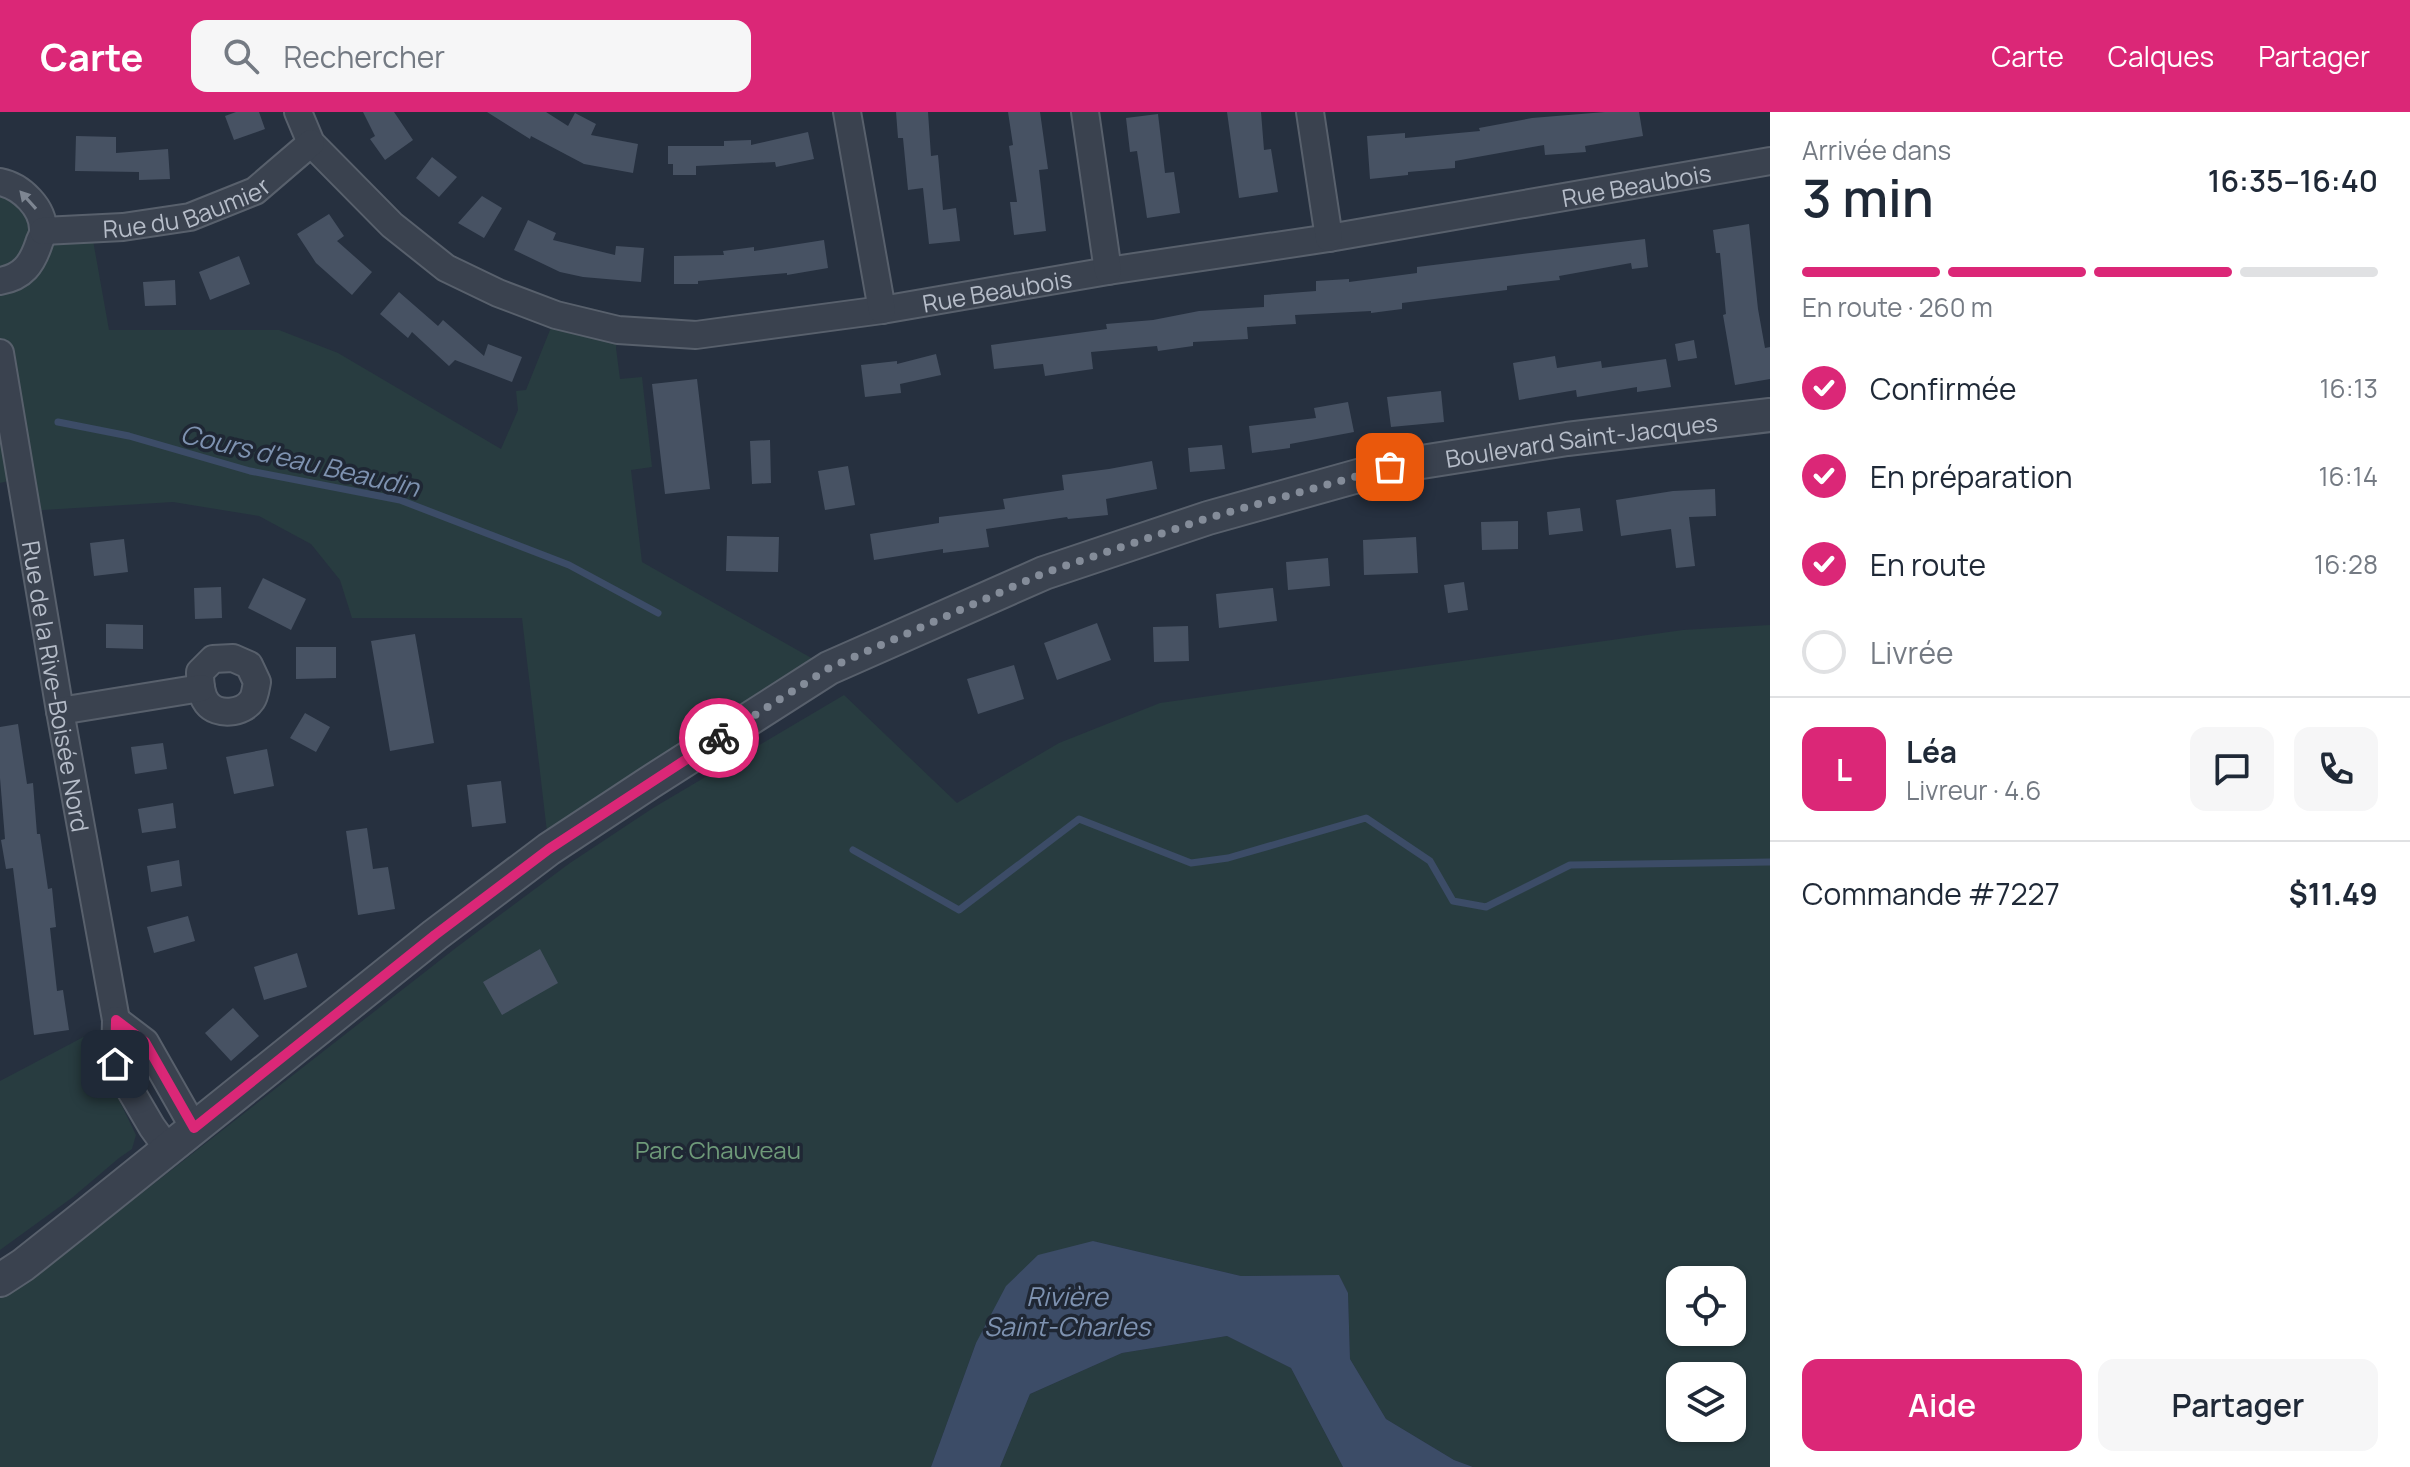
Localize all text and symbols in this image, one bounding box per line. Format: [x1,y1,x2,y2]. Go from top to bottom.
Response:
search box [191,20,751,92]
text: Carte [40,30,143,82]
icon: search [219,34,263,78]
text: Rechercher [283,36,445,77]
text: Carte [1991,37,2064,75]
text: Calques [2108,37,2214,75]
text: Partager [2258,37,2370,75]
text: Arrivée dans [1802,132,1951,168]
street label: Rue Beaubois [1559,155,1714,214]
text: 16:35–16:40 [2208,160,2378,201]
text: 3 min [1802,162,1934,233]
street label: Rue du Baumier [102,169,277,244]
one-way arrow [19,190,37,210]
street label: Rue Beaubois [920,261,1074,319]
text: En route · 260 m [1802,289,1993,325]
icon: check [1802,366,1846,410]
text: Confirmée [1870,368,2016,409]
text: 16:13 [2319,370,2378,406]
street label: Boulevard Saint-Jacques [1443,405,1719,475]
water label: Cours d'eau Beaudin [177,415,424,505]
pin [1356,433,1424,501]
icon: bag [1368,445,1412,489]
icon: check [1802,454,1846,498]
text: En préparation [1870,456,2072,497]
text: 16:14 [2318,458,2378,494]
street label: Rue de la Rive-Boisée Nord [15,538,98,834]
icon: check [1802,542,1846,586]
text: En route [1870,544,1986,585]
text: 16:28 [2314,546,2378,582]
text: Livrée [1870,632,1953,673]
courier [679,698,759,778]
icon: bike [697,716,741,760]
button: chat [2190,727,2274,811]
button: phone [2294,727,2378,811]
text: Léa [1906,731,1957,772]
text: L [1836,749,1852,790]
text: Livreur · 4.6 [1906,772,2042,808]
text: Commande #7227 [1802,873,2060,914]
text: $11.49 [2289,873,2378,914]
pin [81,1030,149,1098]
icon: home [93,1042,137,1086]
park label: Parc Chauveau [635,1133,801,1166]
map controls [1666,1266,1746,1442]
button: locate [1666,1266,1746,1346]
water label: Rivière Saint-Charles [984,1278,1152,1344]
button: Aide [1802,1359,2082,1451]
button: Partager [2098,1359,2378,1451]
button: layers [1666,1362,1746,1442]

